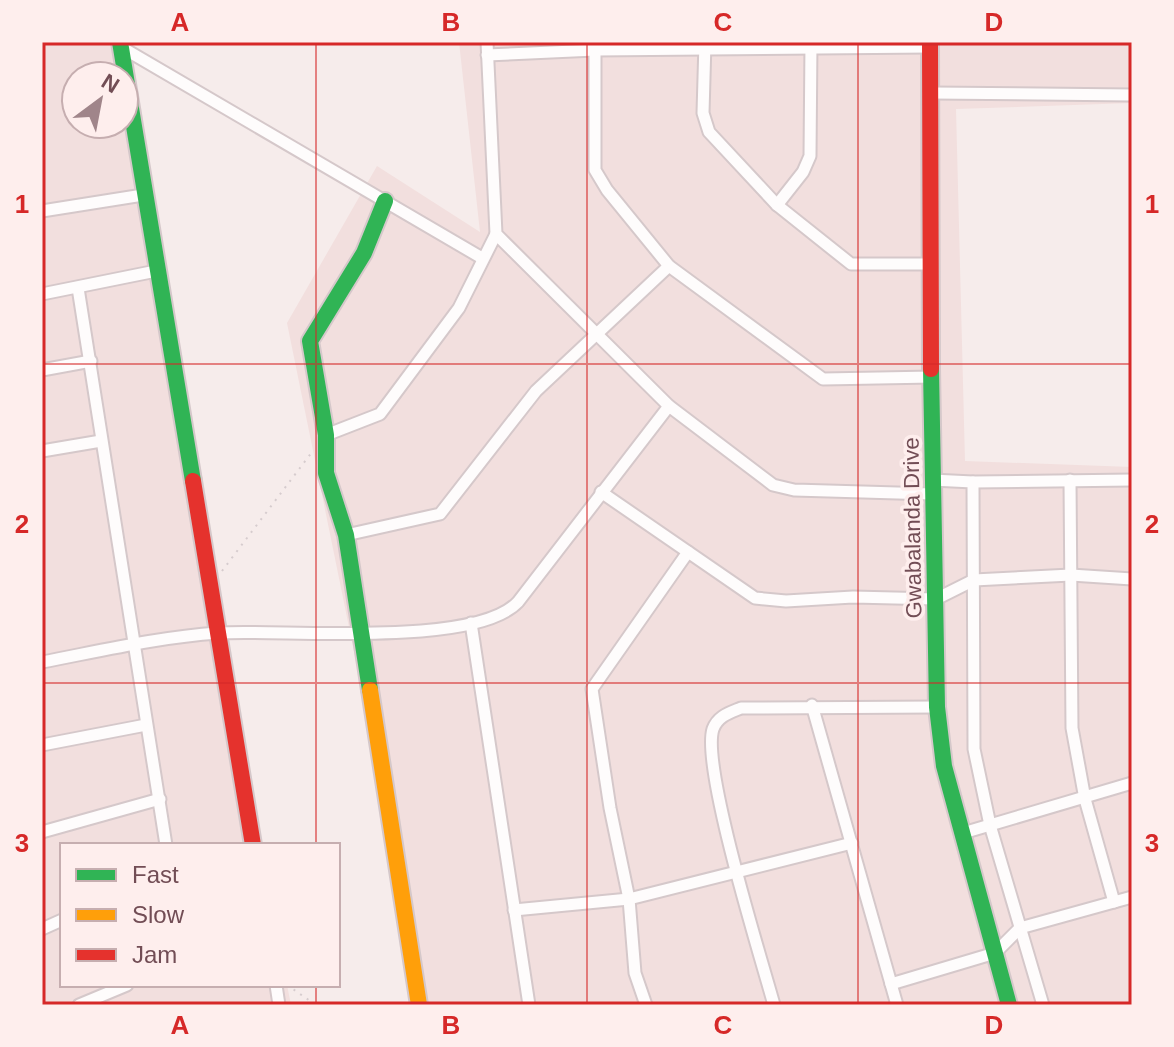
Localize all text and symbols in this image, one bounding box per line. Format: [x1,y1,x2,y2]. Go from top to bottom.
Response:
text: A [171,7,190,37]
text: B [442,7,460,37]
text: C [714,7,733,37]
text: D [985,7,1003,37]
north arrow [60,60,140,140]
text: N [97,69,124,98]
text: 1 [15,189,29,219]
text: 1 [1145,189,1159,219]
street label: Gwabalanda Drive [898,437,927,619]
text: 2 [15,509,29,539]
text: 2 [1145,509,1159,539]
text: 3 [15,828,29,858]
text: 3 [1145,828,1159,858]
legend [60,843,340,987]
text: Fast [132,861,179,888]
text: Slow [132,901,185,928]
text: Jam [132,941,177,968]
text: A [171,1010,190,1040]
text: B [442,1010,460,1040]
text: C [714,1010,733,1040]
text: D [985,1010,1003,1040]

